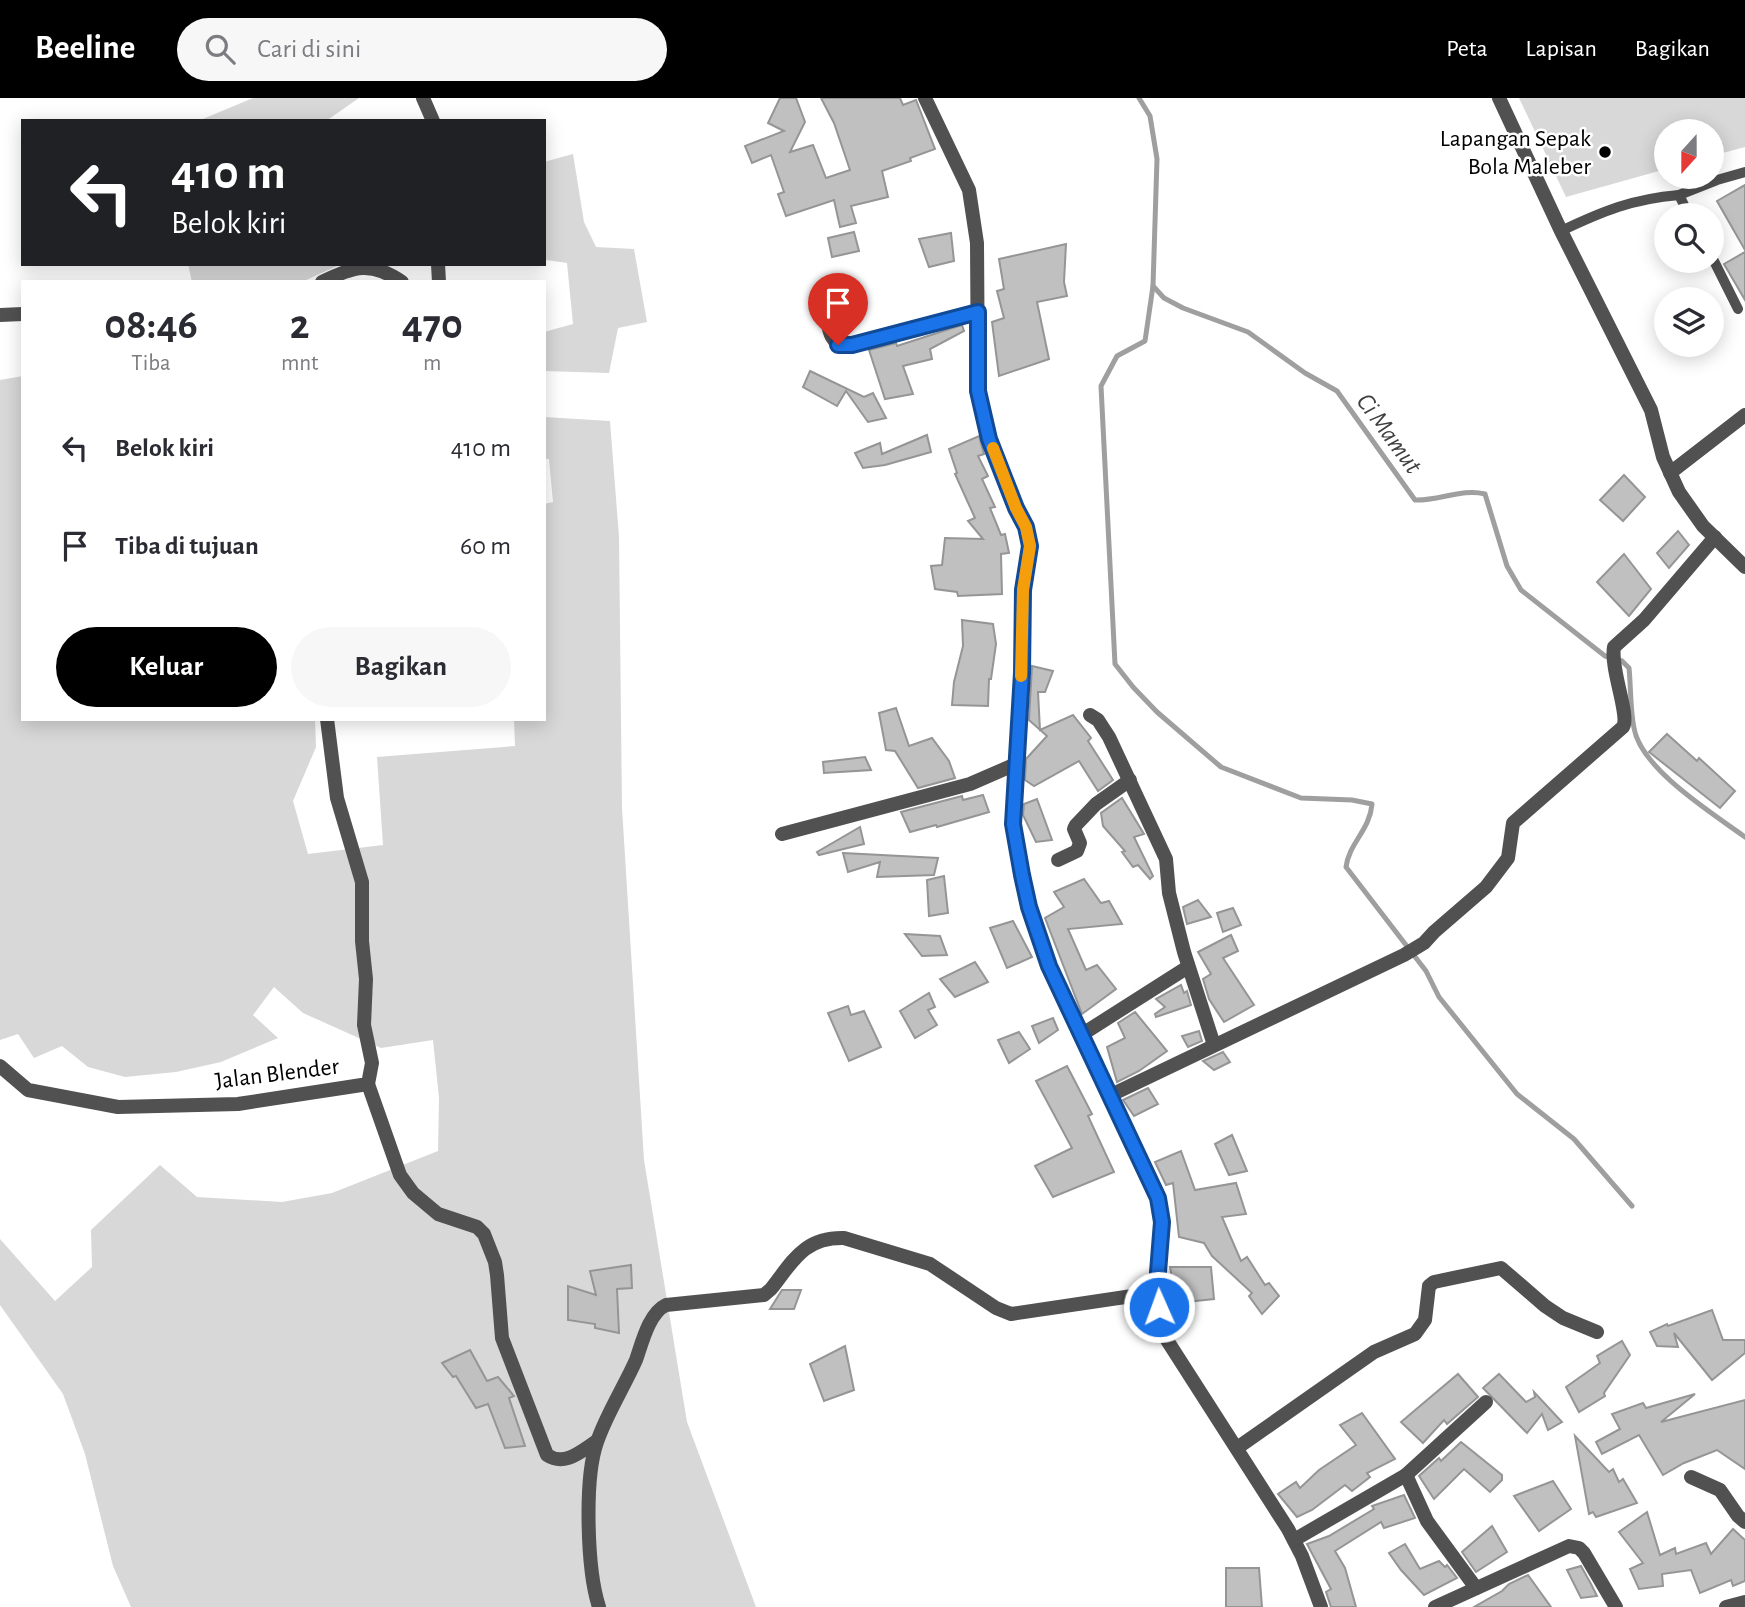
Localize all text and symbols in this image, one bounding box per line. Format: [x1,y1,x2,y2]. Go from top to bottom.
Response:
search box [177,18,667,81]
icon: search [201,30,239,68]
text: Beeline [35,32,135,65]
text: Cari di sini [257,36,361,62]
text: Peta [1446,37,1488,61]
text: Lapisan [1526,37,1597,61]
text: Bagikan [1635,37,1710,61]
north arrow [1654,119,1724,189]
map controls [1654,119,1724,357]
place label: Lapangan Sepak Bola Maleber [1440,127,1591,179]
marker: Lapangan Sepak Bola Maleber [1597,144,1613,160]
icon: left [56,147,147,238]
text: 410 m [171,149,286,198]
button: search [1654,203,1724,273]
text: Belok kiri [171,207,287,239]
pin [808,273,868,345]
icon: arrive [819,284,857,322]
button: layers [1654,287,1724,357]
text: 08:46 [104,304,198,346]
text: 2 [290,304,310,346]
text: 470 [402,304,463,346]
text: Tiba [131,352,171,375]
text: mnt [281,352,318,375]
text: m [423,352,441,375]
water label: Ci Mamut [1351,389,1427,479]
icon: left [56,429,94,467]
text: Belok kiri [115,435,214,461]
text: 410 m [451,435,511,461]
icon: arrive [56,527,94,565]
text: Tiba di tujuan [115,533,259,559]
text: 60 m [460,533,511,559]
button: Keluar [56,627,277,707]
button: Bagikan [291,627,511,707]
street label: Jalan Blender [214,1054,341,1094]
position arrow [1122,1270,1196,1344]

